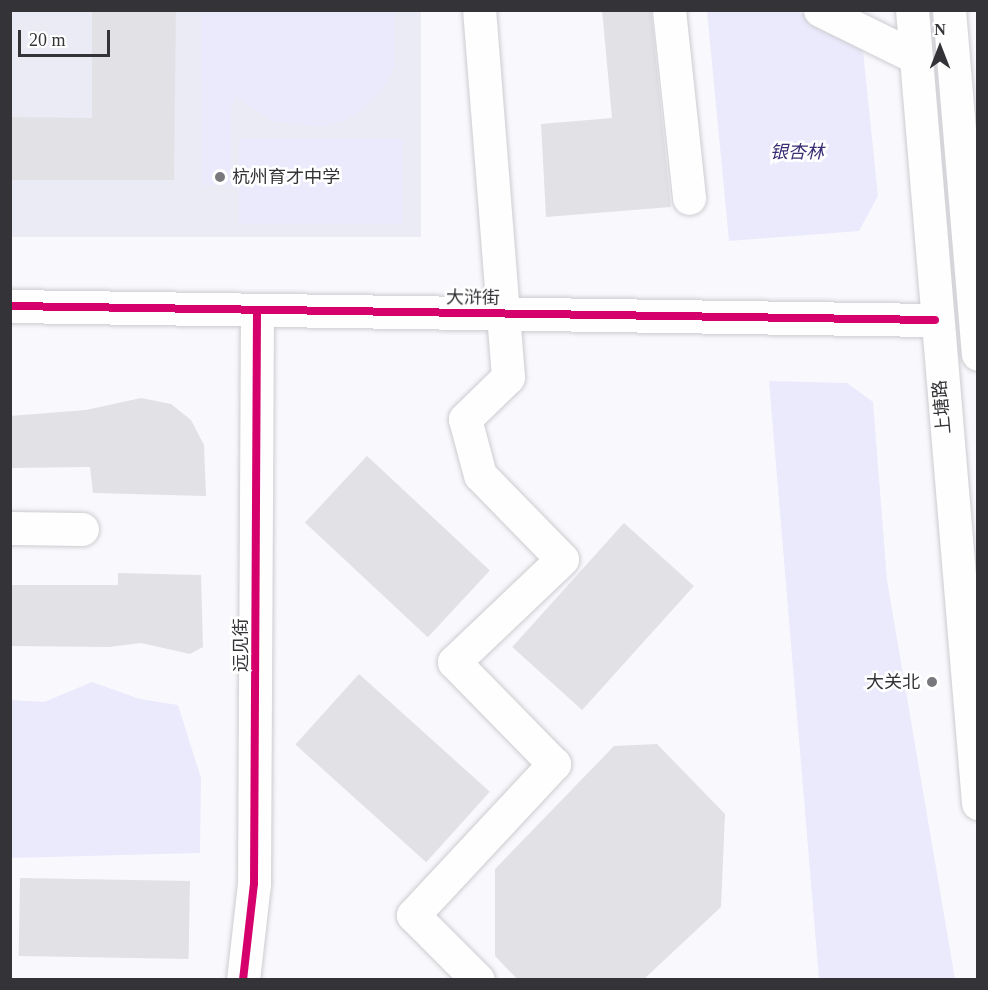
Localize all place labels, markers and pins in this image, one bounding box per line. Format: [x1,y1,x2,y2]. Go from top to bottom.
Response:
place label: 杭州育才中学 [232,166,340,188]
marker: 杭州育才中学 [213,170,227,184]
place label: 大关北 [866,671,920,693]
marker: 大关北 [925,675,939,689]

